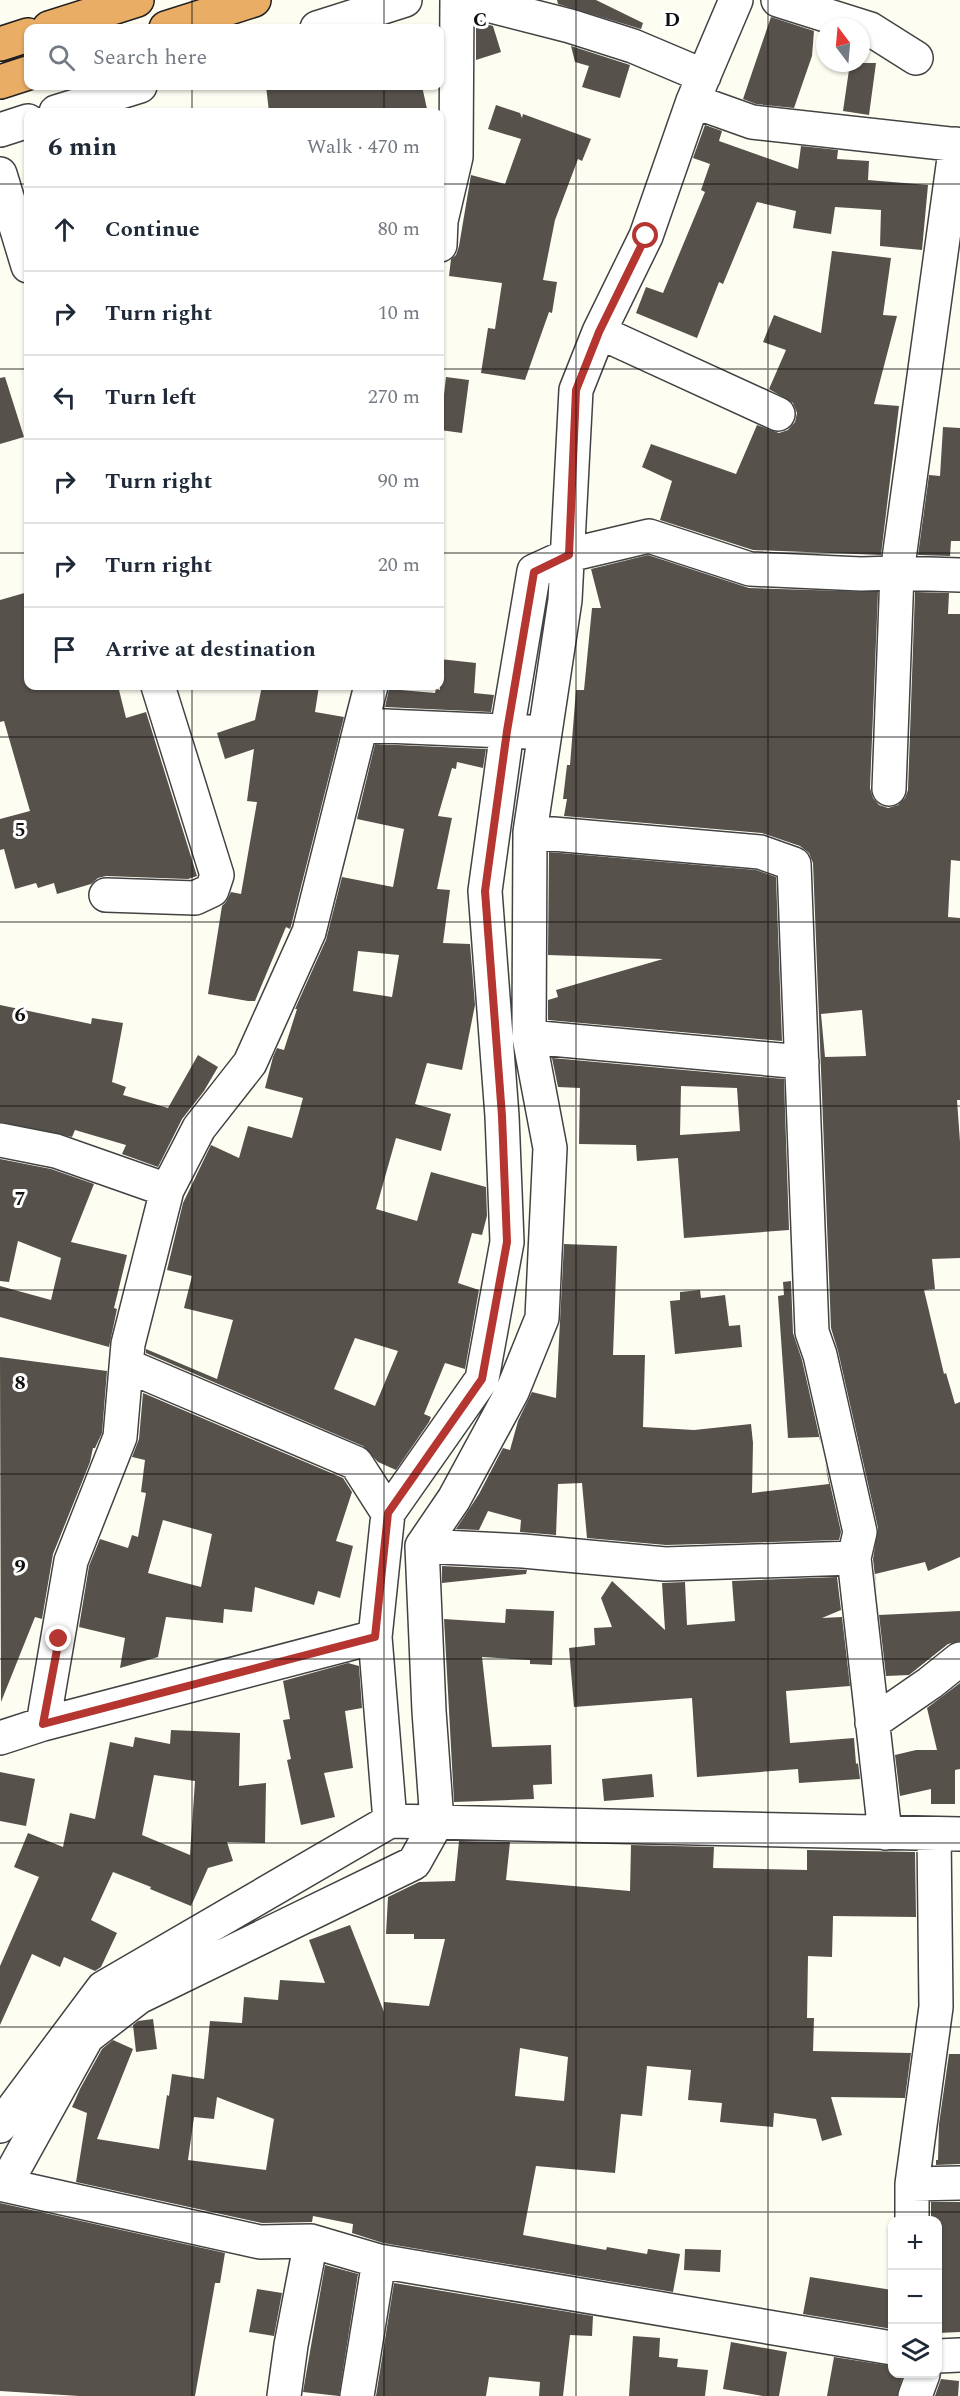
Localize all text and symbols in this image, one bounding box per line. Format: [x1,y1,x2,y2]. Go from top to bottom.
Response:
text: C [473,5,487,35]
text: D [664,5,680,35]
north arrow [816,18,870,72]
search box [24,24,444,90]
icon: search [45,41,78,74]
text: Search here [93,41,207,74]
text: 6 min [48,127,117,167]
text: Walk · 470 m [307,132,420,162]
icon: ahead [48,213,81,246]
text: Continue [105,213,200,246]
text: 80 m [378,214,420,244]
route start [632,222,658,248]
icon: right [48,297,81,330]
text: Turn right [105,297,212,330]
text: 10 m [378,298,420,328]
icon: left [48,381,81,414]
text: Turn left [105,381,197,414]
text: 270 m [368,382,420,412]
icon: right [48,465,81,498]
text: Turn right [105,465,212,498]
text: 90 m [378,466,420,496]
icon: right [48,549,81,582]
text: Turn right [105,549,212,582]
text: 20 m [378,550,420,580]
icon: arrive [48,633,81,666]
text: Arrive at destination [105,633,316,666]
text: 5 [14,815,26,845]
text: 6 [14,1000,26,1030]
text: 7 [14,1184,26,1214]
text: 8 [14,1368,26,1398]
text: 9 [14,1552,26,1582]
route end [45,1625,71,1651]
map controls [888,2216,942,2378]
button: + [888,2216,942,2270]
button: − [888,2270,942,2324]
button: layers [888,2324,942,2378]

